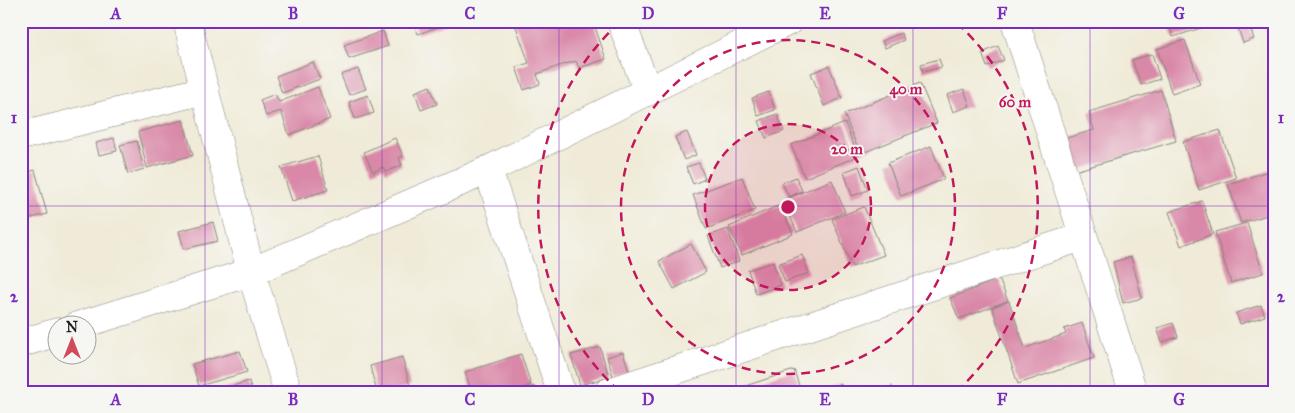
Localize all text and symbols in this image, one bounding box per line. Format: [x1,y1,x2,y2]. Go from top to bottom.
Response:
text: A [110,4,122,23]
text: B [288,4,298,23]
text: C [465,4,476,23]
text: D [642,4,655,23]
text: E [819,4,831,23]
text: F [997,4,1008,23]
text: G [1173,4,1185,23]
text: 40 m [890,80,923,99]
text: 60 m [999,93,1032,111]
text: 1 [11,108,18,127]
text: 1 [1278,108,1285,127]
text: 20 m [831,140,863,158]
centre of rings [779,198,797,216]
text: 2 [10,287,19,306]
text: 2 [1277,287,1286,306]
north arrow [48,316,98,366]
text: N [66,319,78,336]
text: A [110,390,122,409]
text: B [288,390,298,409]
text: C [465,390,476,409]
text: D [642,390,655,409]
text: E [819,390,831,409]
text: F [997,390,1008,409]
text: G [1173,390,1185,409]

